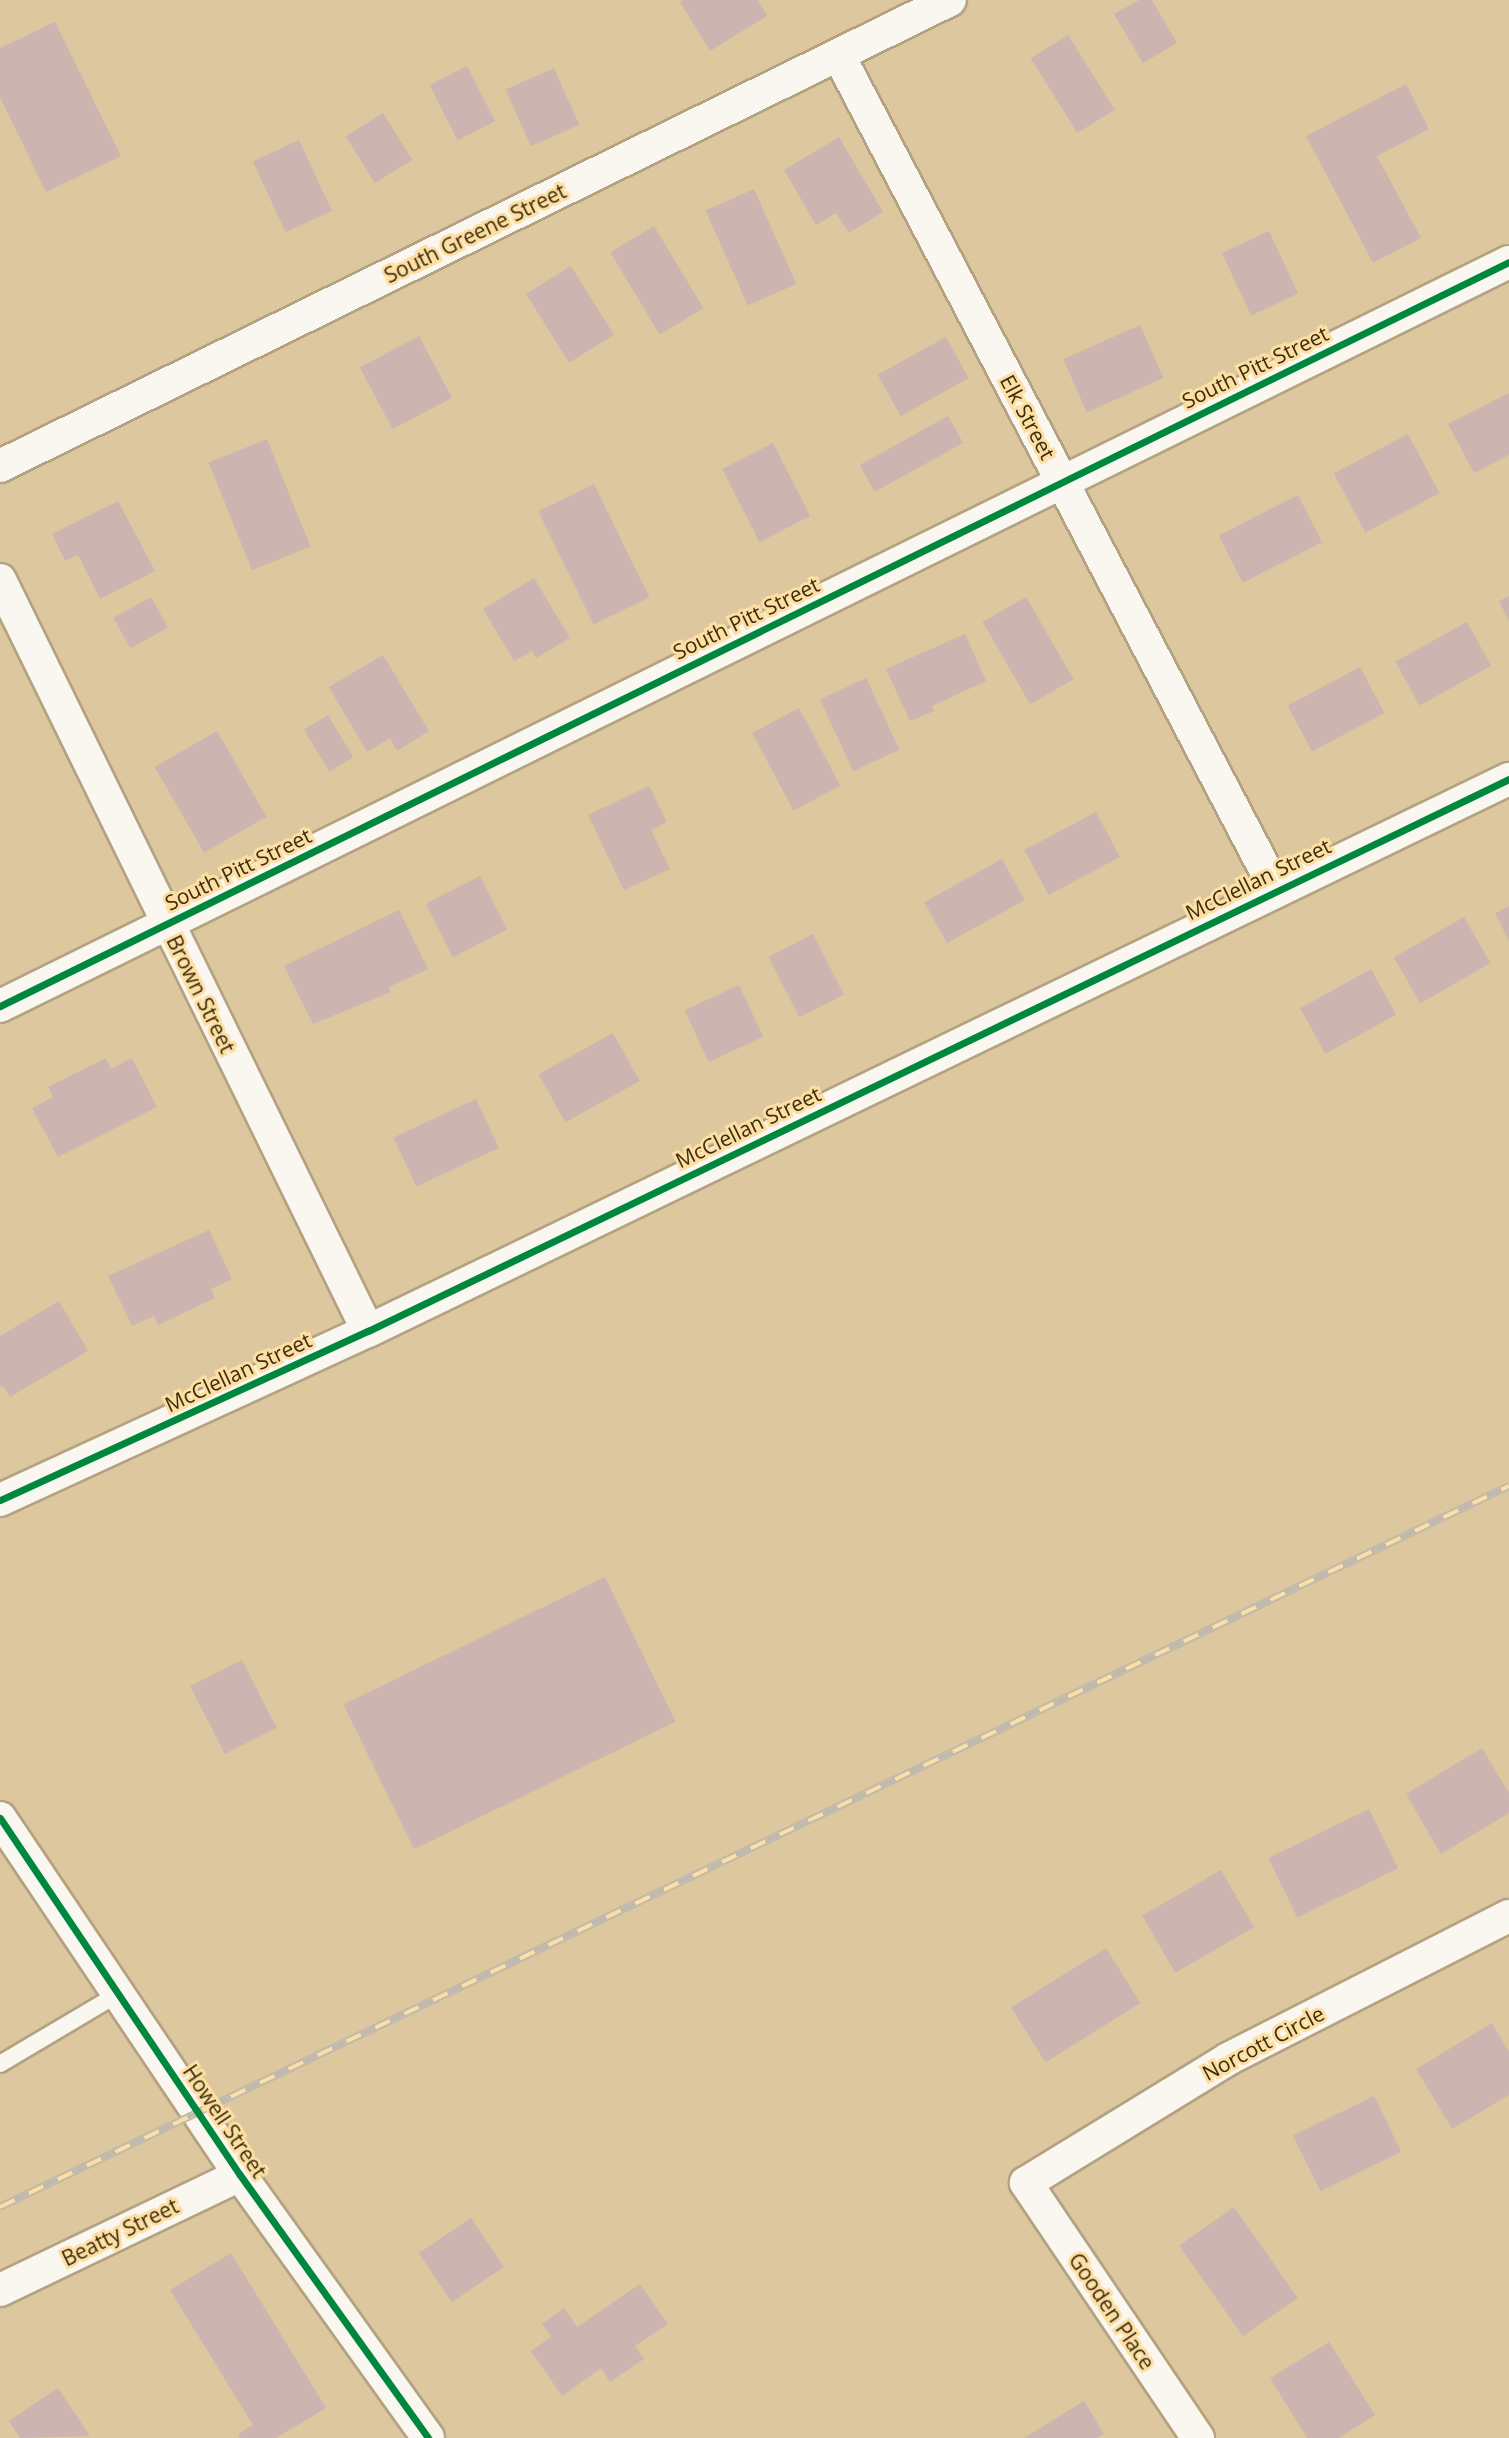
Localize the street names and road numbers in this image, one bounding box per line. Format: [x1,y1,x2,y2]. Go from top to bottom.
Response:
street label: South Greene Street [380,178,570,288]
street label: South Pitt Street [1178,321,1332,413]
street label: Elk Street [995,370,1061,464]
street label: South Pitt Street [669,572,823,664]
street label: South Pitt Street [161,823,315,915]
street label: McClellan Street [1181,833,1335,925]
street label: Brown Street [162,931,240,1057]
street label: McClellan Street [671,1081,825,1173]
street label: McClellan Street [161,1327,315,1417]
street label: Norcott Circle [1198,2000,1328,2086]
street label: Howell Street [178,2060,272,2182]
street label: Beatty Street [58,2193,182,2271]
street label: Gooden Place [1064,2248,1160,2374]

